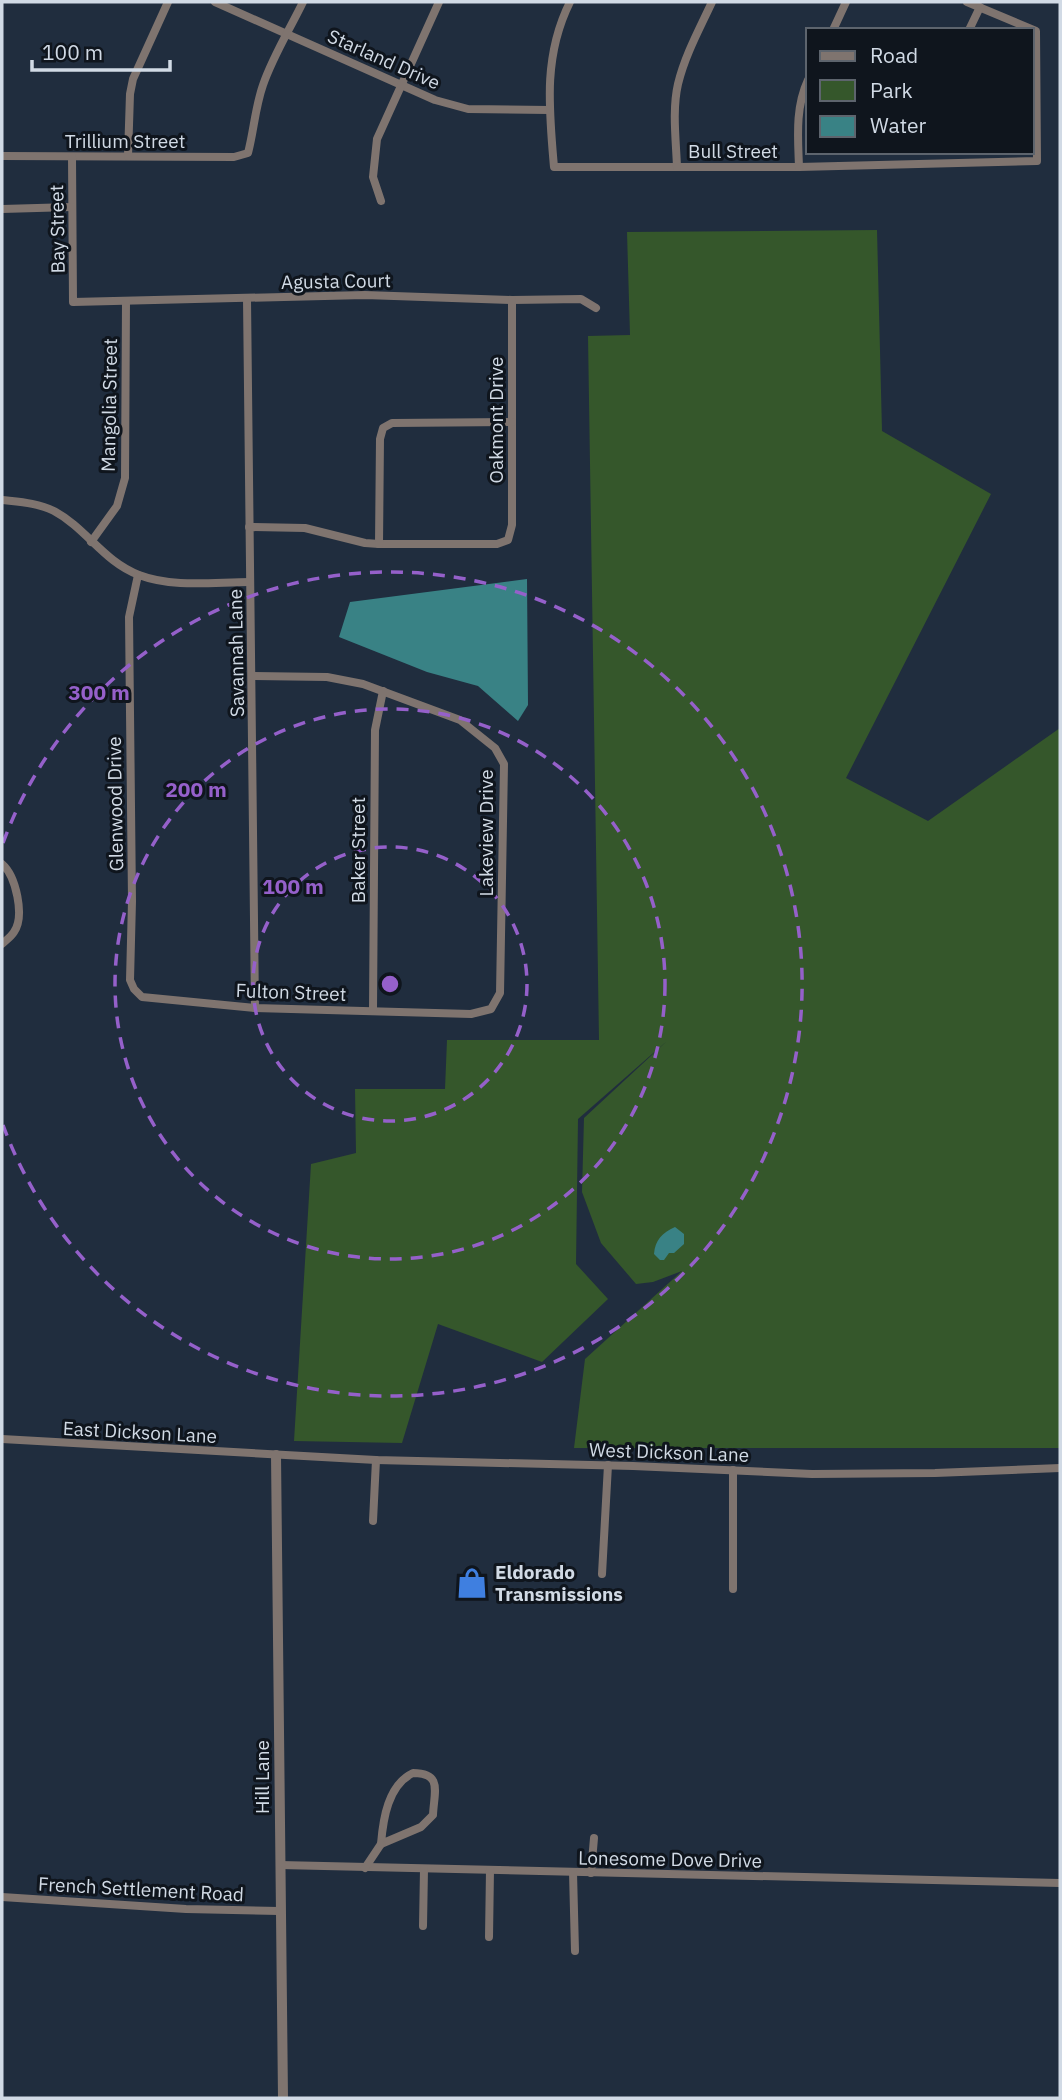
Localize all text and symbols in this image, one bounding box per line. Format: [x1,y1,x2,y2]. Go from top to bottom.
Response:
street label: Starland Drive [324,24,444,94]
scale bar [32,28,170,72]
legend [806,28,1034,154]
text: 100 m [42,38,103,66]
text: Road [870,41,918,69]
text: Park [870,76,913,104]
text: Water [870,111,927,139]
street label: Trillium Street [65,129,185,153]
street label: Bull Street [688,139,778,163]
street label: Bay Street [44,185,70,273]
street label: Agusta Court [281,268,391,294]
street label: Mangolia Street [96,338,122,472]
street label: Oakmont Drive [484,357,508,483]
street label: Savannah Lane [223,589,249,717]
text: 300 m [68,678,130,706]
street label: Glenwood Drive [102,736,128,872]
street label: Lakeview Drive [474,769,498,897]
text: 200 m [165,775,227,803]
street label: Baker Street [346,797,370,903]
text: 100 m [262,872,324,900]
centre of rings [378,972,402,996]
street label: Fulton Street [235,978,347,1006]
street label: East Dickson Lane [62,1416,218,1448]
street label: West Dickson Lane [588,1437,750,1467]
place label: Eldorado Transmissions [495,1560,623,1606]
shop icon: Eldorado Transmissions [455,1566,489,1600]
street label: Hill Lane [250,1740,274,1814]
street label: Lonesome Dove Drive [578,1845,762,1873]
street label: French Settlement Road [37,1872,245,1906]

